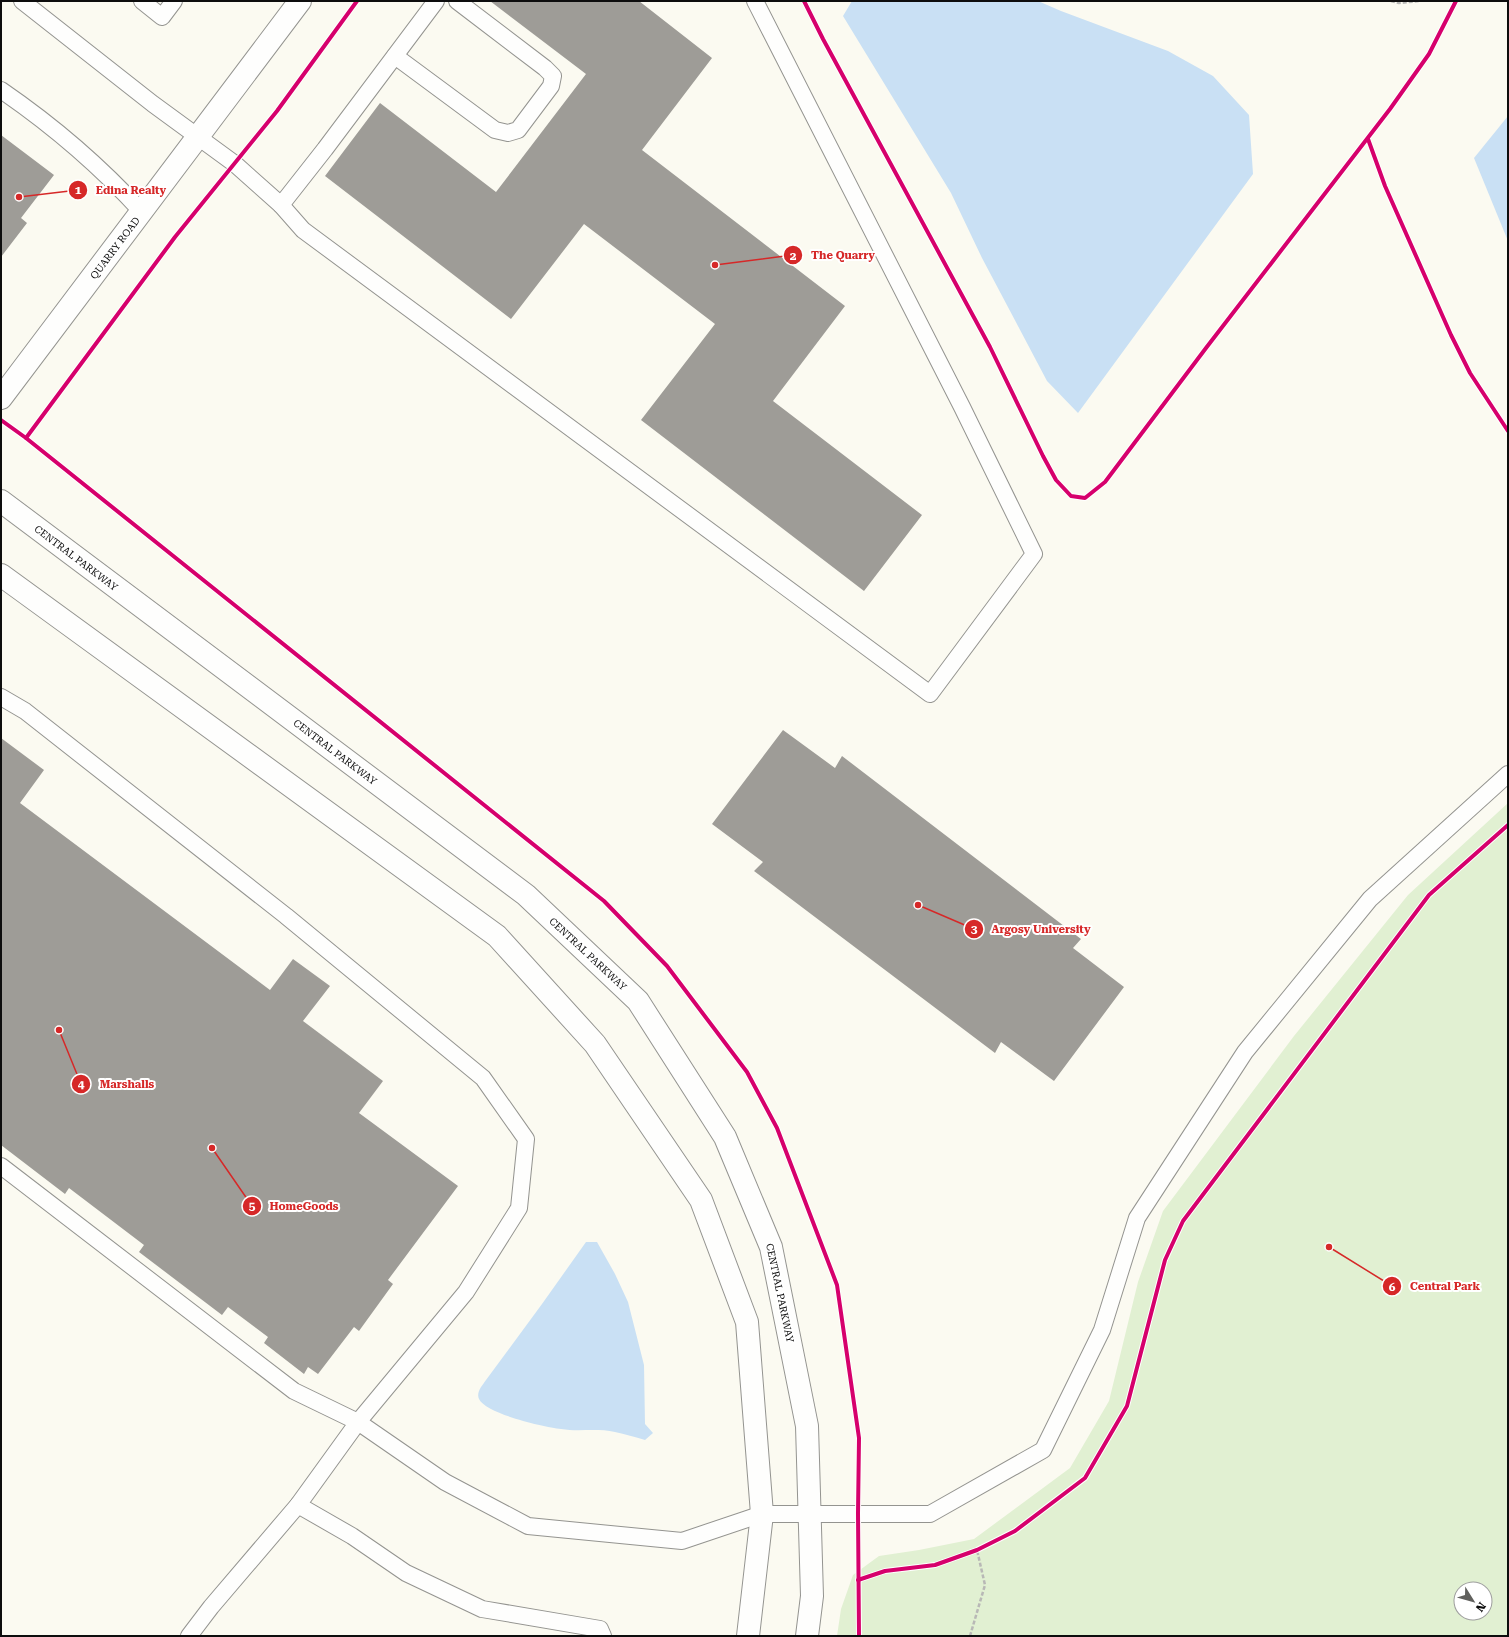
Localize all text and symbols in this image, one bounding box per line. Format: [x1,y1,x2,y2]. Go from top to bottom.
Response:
callout: Edina Realty [68,179,174,202]
text: 1 [75,183,82,197]
text: Edina Realty [96,184,167,197]
street label: QUARRY ROAD [88,215,142,281]
callout: The Quarry [783,244,883,267]
text: 2 [790,249,797,263]
text: The Quarry [811,249,875,262]
street label: CENTRAL PARKWAY [32,523,120,593]
street label: CENTRAL PARKWAY [291,717,379,787]
street label: CENTRAL PARKWAY [547,915,629,993]
callout: Argosy University [964,918,1099,941]
text: 3 [971,922,978,936]
text: Argosy University [991,923,1091,936]
callout: Marshalls [71,1073,162,1096]
text: 4 [78,1077,85,1091]
text: Marshalls [100,1078,155,1091]
callout: HomeGoods [242,1194,347,1217]
text: 5 [249,1199,256,1213]
text: HomeGoods [269,1200,339,1213]
street label: CENTRAL PARKWAY [764,1242,796,1344]
callout: Central Park [1382,1275,1488,1298]
text: 6 [1389,1280,1396,1294]
text: Central Park [1410,1280,1481,1293]
north arrow [1453,1581,1493,1621]
text: N [1473,1599,1488,1614]

